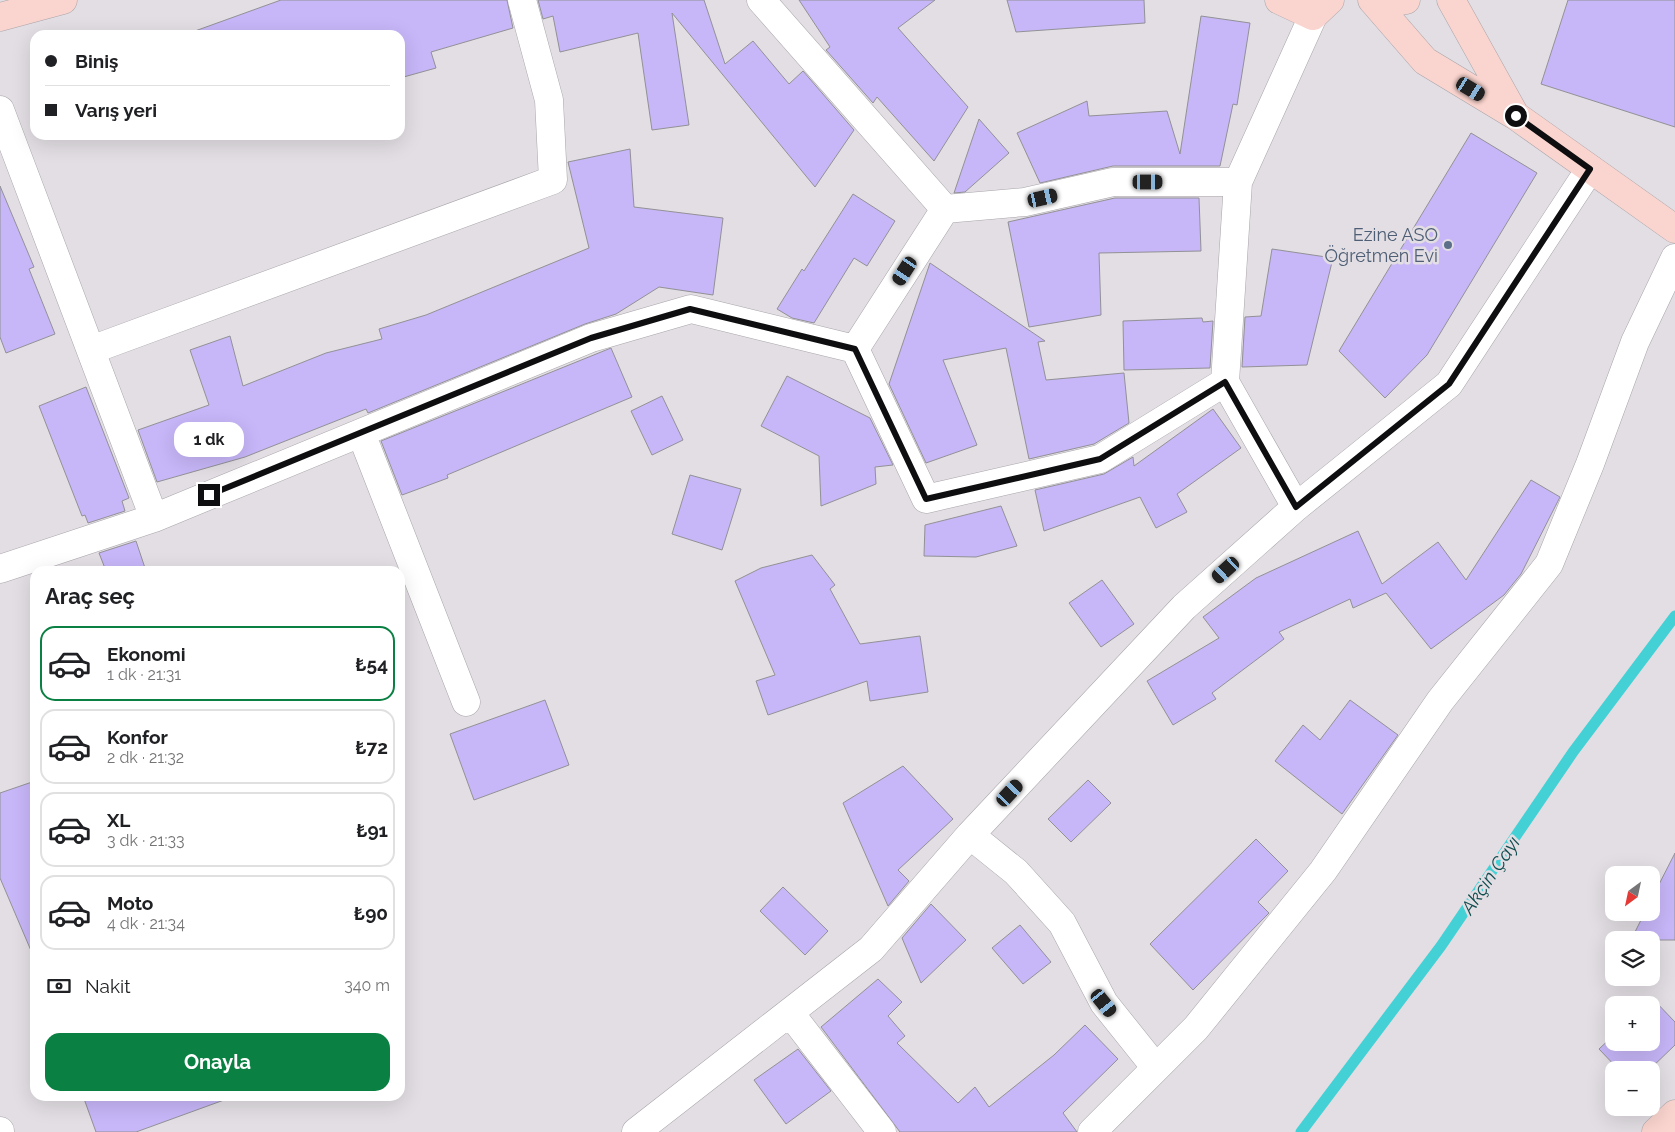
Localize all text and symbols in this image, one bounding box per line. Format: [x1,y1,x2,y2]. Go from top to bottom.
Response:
text: Biniş [75,50,118,72]
car [1454,75,1487,103]
text: Varış yeri [75,99,157,121]
route start [1505,105,1527,127]
car [1133,175,1163,190]
car [1026,187,1059,209]
place label: Ezine ASO Öğretmen Evi [1325,224,1438,266]
marker: Ezine ASO Öğretmen Evi [1442,239,1454,251]
car [890,254,919,288]
callout: 1 dk [174,422,244,458]
text: 1 dk [194,430,225,449]
route end [198,484,220,506]
car [1209,554,1242,586]
text: Araç seç [45,583,135,609]
icon: car [47,641,92,686]
text: Ekonomi [107,643,186,665]
text: ₺54 [355,653,388,675]
text: 1 dk · 21:31 [107,665,181,684]
icon: car [47,724,92,769]
text: Konfor [107,726,168,748]
text: ₺72 [355,736,388,758]
text: 2 dk · 21:32 [107,748,184,767]
car [994,777,1025,809]
icon: car [47,807,92,852]
text: XL [107,809,130,831]
text: ₺91 [356,819,388,841]
text: 3 dk · 21:33 [107,831,185,850]
water label: Akçin Çayı [1455,832,1524,919]
north arrow [1605,866,1660,921]
map controls [1605,866,1660,1116]
icon: car [47,890,92,935]
text: Moto [107,892,153,914]
text: ₺90 [354,902,388,924]
text: 4 dk · 21:34 [107,914,185,933]
button: layers [1605,931,1660,986]
icon: cash [45,972,73,1000]
text: Nakit [85,975,131,997]
text: 340 m [344,976,390,995]
car [1088,987,1119,1019]
button: + [1605,996,1660,1051]
button: Onayla [45,1033,390,1091]
button: − [1605,1061,1660,1116]

